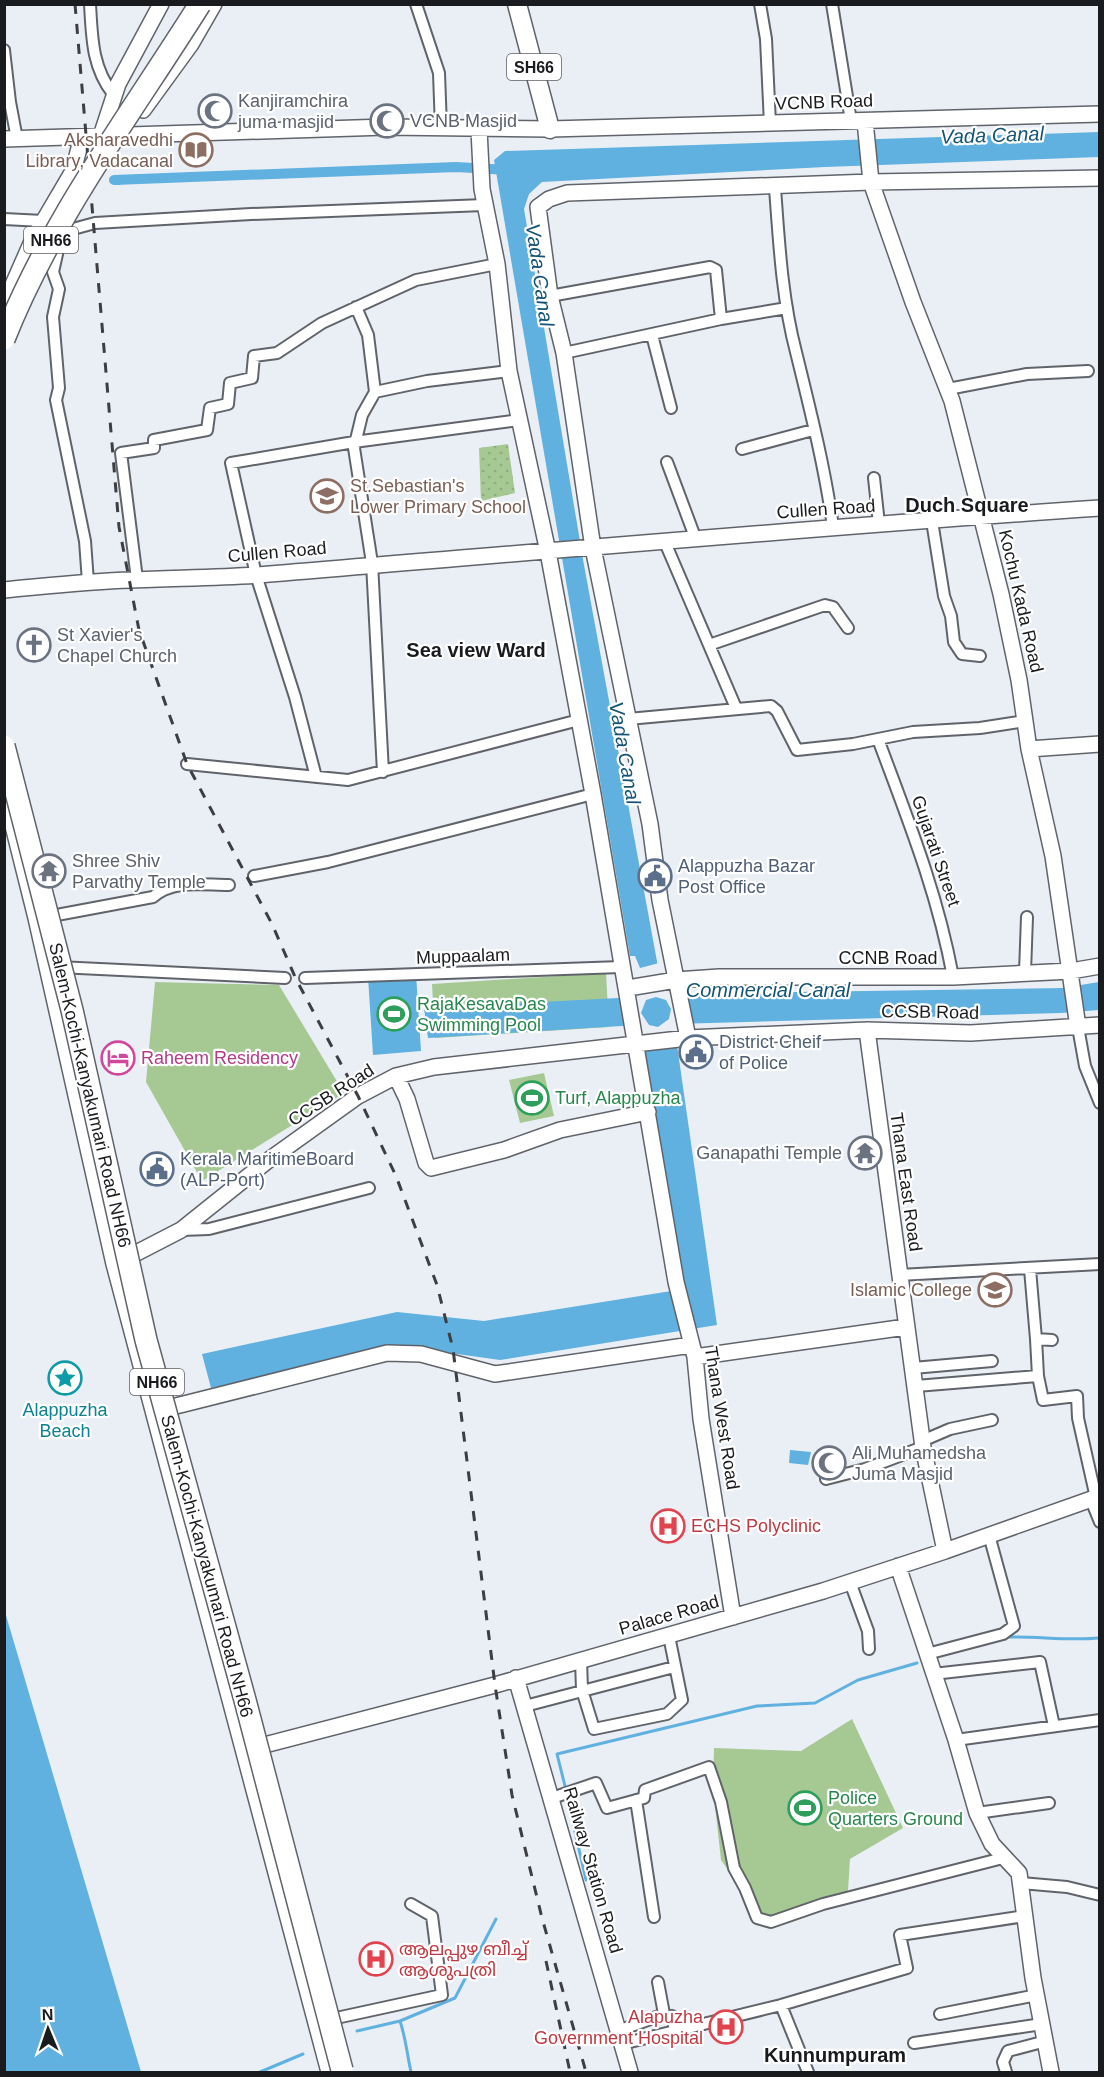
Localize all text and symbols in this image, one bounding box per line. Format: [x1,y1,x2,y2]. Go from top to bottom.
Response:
road number: SH66 [507,54,561,80]
street label: VCNB Road [775,90,873,114]
place label: Kanjiramchira juma masjid [237,91,349,132]
mosque icon: Kanjiramchira juma masjid [197,93,233,129]
mosque icon: VCNB Masjid [369,103,405,139]
place label: VCNB Masjid [410,111,517,131]
water label: Vada Canal [940,122,1045,148]
place label: Aksharavedhi Library, Vadacanal [26,130,173,171]
library icon: Aksharavedhi Library, Vadacanal [178,132,214,168]
water label: Vada Canal [522,222,558,328]
road number: NH66 [24,227,78,253]
place label: St.Sebastian's Lower Primary School [350,476,526,517]
school or university icon: St.Sebastian's Lower Primary School [309,478,345,514]
district label: Duch Square [905,494,1029,516]
street label: Cullen Road [776,496,876,522]
street label: Kochu Kada Road [995,528,1047,674]
street label: Cullen Road [227,538,327,566]
place label: St Xavier's Chapel Church [57,625,177,666]
church icon: St Xavier's Chapel Church [16,627,52,663]
district label: Sea view Ward [406,639,546,661]
water label: Vada Canal [605,700,645,807]
street label: Gujarati Street [908,793,964,909]
place label: Shree Shiv Parvathy Temple [72,851,206,892]
temple icon: Shree Shiv Parvathy Temple [31,853,67,889]
place label: Alappuzha Bazar Post Office [678,856,815,897]
public building icon: Alappuzha Bazar Post Office [637,858,673,894]
street label: Salem-Kochi-Kanyakumari Road NH66 [45,941,135,1249]
street label: Muppaalam [416,944,510,968]
street label: CCNB Road [838,948,938,968]
water label: Commercial Canal [686,979,851,1001]
place label: RajaKesavaDas Swimming Pool [417,994,546,1035]
sports icon: RajaKesavaDas Swimming Pool [376,996,412,1032]
street label: CCSB Road [881,1001,979,1023]
place label: District Cheif of Police [719,1032,822,1073]
public building icon: District Cheif of Police [678,1034,714,1070]
hotel icon: Raheem Residency [100,1040,136,1076]
place label: Raheem Residency [141,1048,298,1068]
street label: CCSB Road [284,1060,378,1130]
sports icon: Turf, Alappuzha [514,1080,550,1116]
place label: Turf, Alappuzha [555,1088,681,1108]
street label: Thana East Road [886,1111,926,1253]
temple icon: Ganapathi Temple [847,1135,883,1171]
place label: Ganapathi Temple [696,1143,842,1163]
place label: Kerala MaritimeBoard (ALP-Port) [180,1149,354,1190]
public building icon: Kerala MaritimeBoard (ALP-Port) [139,1151,175,1187]
school or university icon: Islamic College [977,1272,1013,1308]
place label: Islamic College [850,1280,972,1300]
street label: Thana West Road [701,1345,743,1491]
place icon: Alappuzha Beach [47,1360,83,1396]
road number: NH66 [130,1369,184,1395]
place label: Alappuzha Beach [22,1400,109,1441]
street label: Salem-Kochi-Kanyakumari Road NH66 [157,1413,257,1719]
place label: Ali Muhamedsha Juma Masjid [852,1443,987,1484]
mosque icon: Ali Muhamedsha Juma Masjid [811,1445,847,1481]
hospital icon: ECHS Polyclinic [650,1508,686,1544]
place label: ECHS Polyclinic [691,1516,821,1536]
street label: Palace Road [617,1591,721,1639]
street label: Railway Station Road [560,1785,626,1955]
place label: Police Quarters Ground [828,1788,963,1829]
sports icon: Police Quarters Ground [787,1790,823,1826]
place label: ആലപ്പുഴ ബീച്ച് ആശുപത്രി [399,1939,530,1981]
hospital icon: ആലപ്പുഴ ബീച്ച് ആശുപത്രി [358,1941,394,1977]
north arrow [18,1999,78,2059]
text: N [41,2006,54,2023]
place label: Alapuzha Government Hospital [534,2007,704,2048]
hospital icon: Alapuzha Government Hospital [708,2009,744,2045]
district label: Kunnumpuram [764,2044,906,2066]

